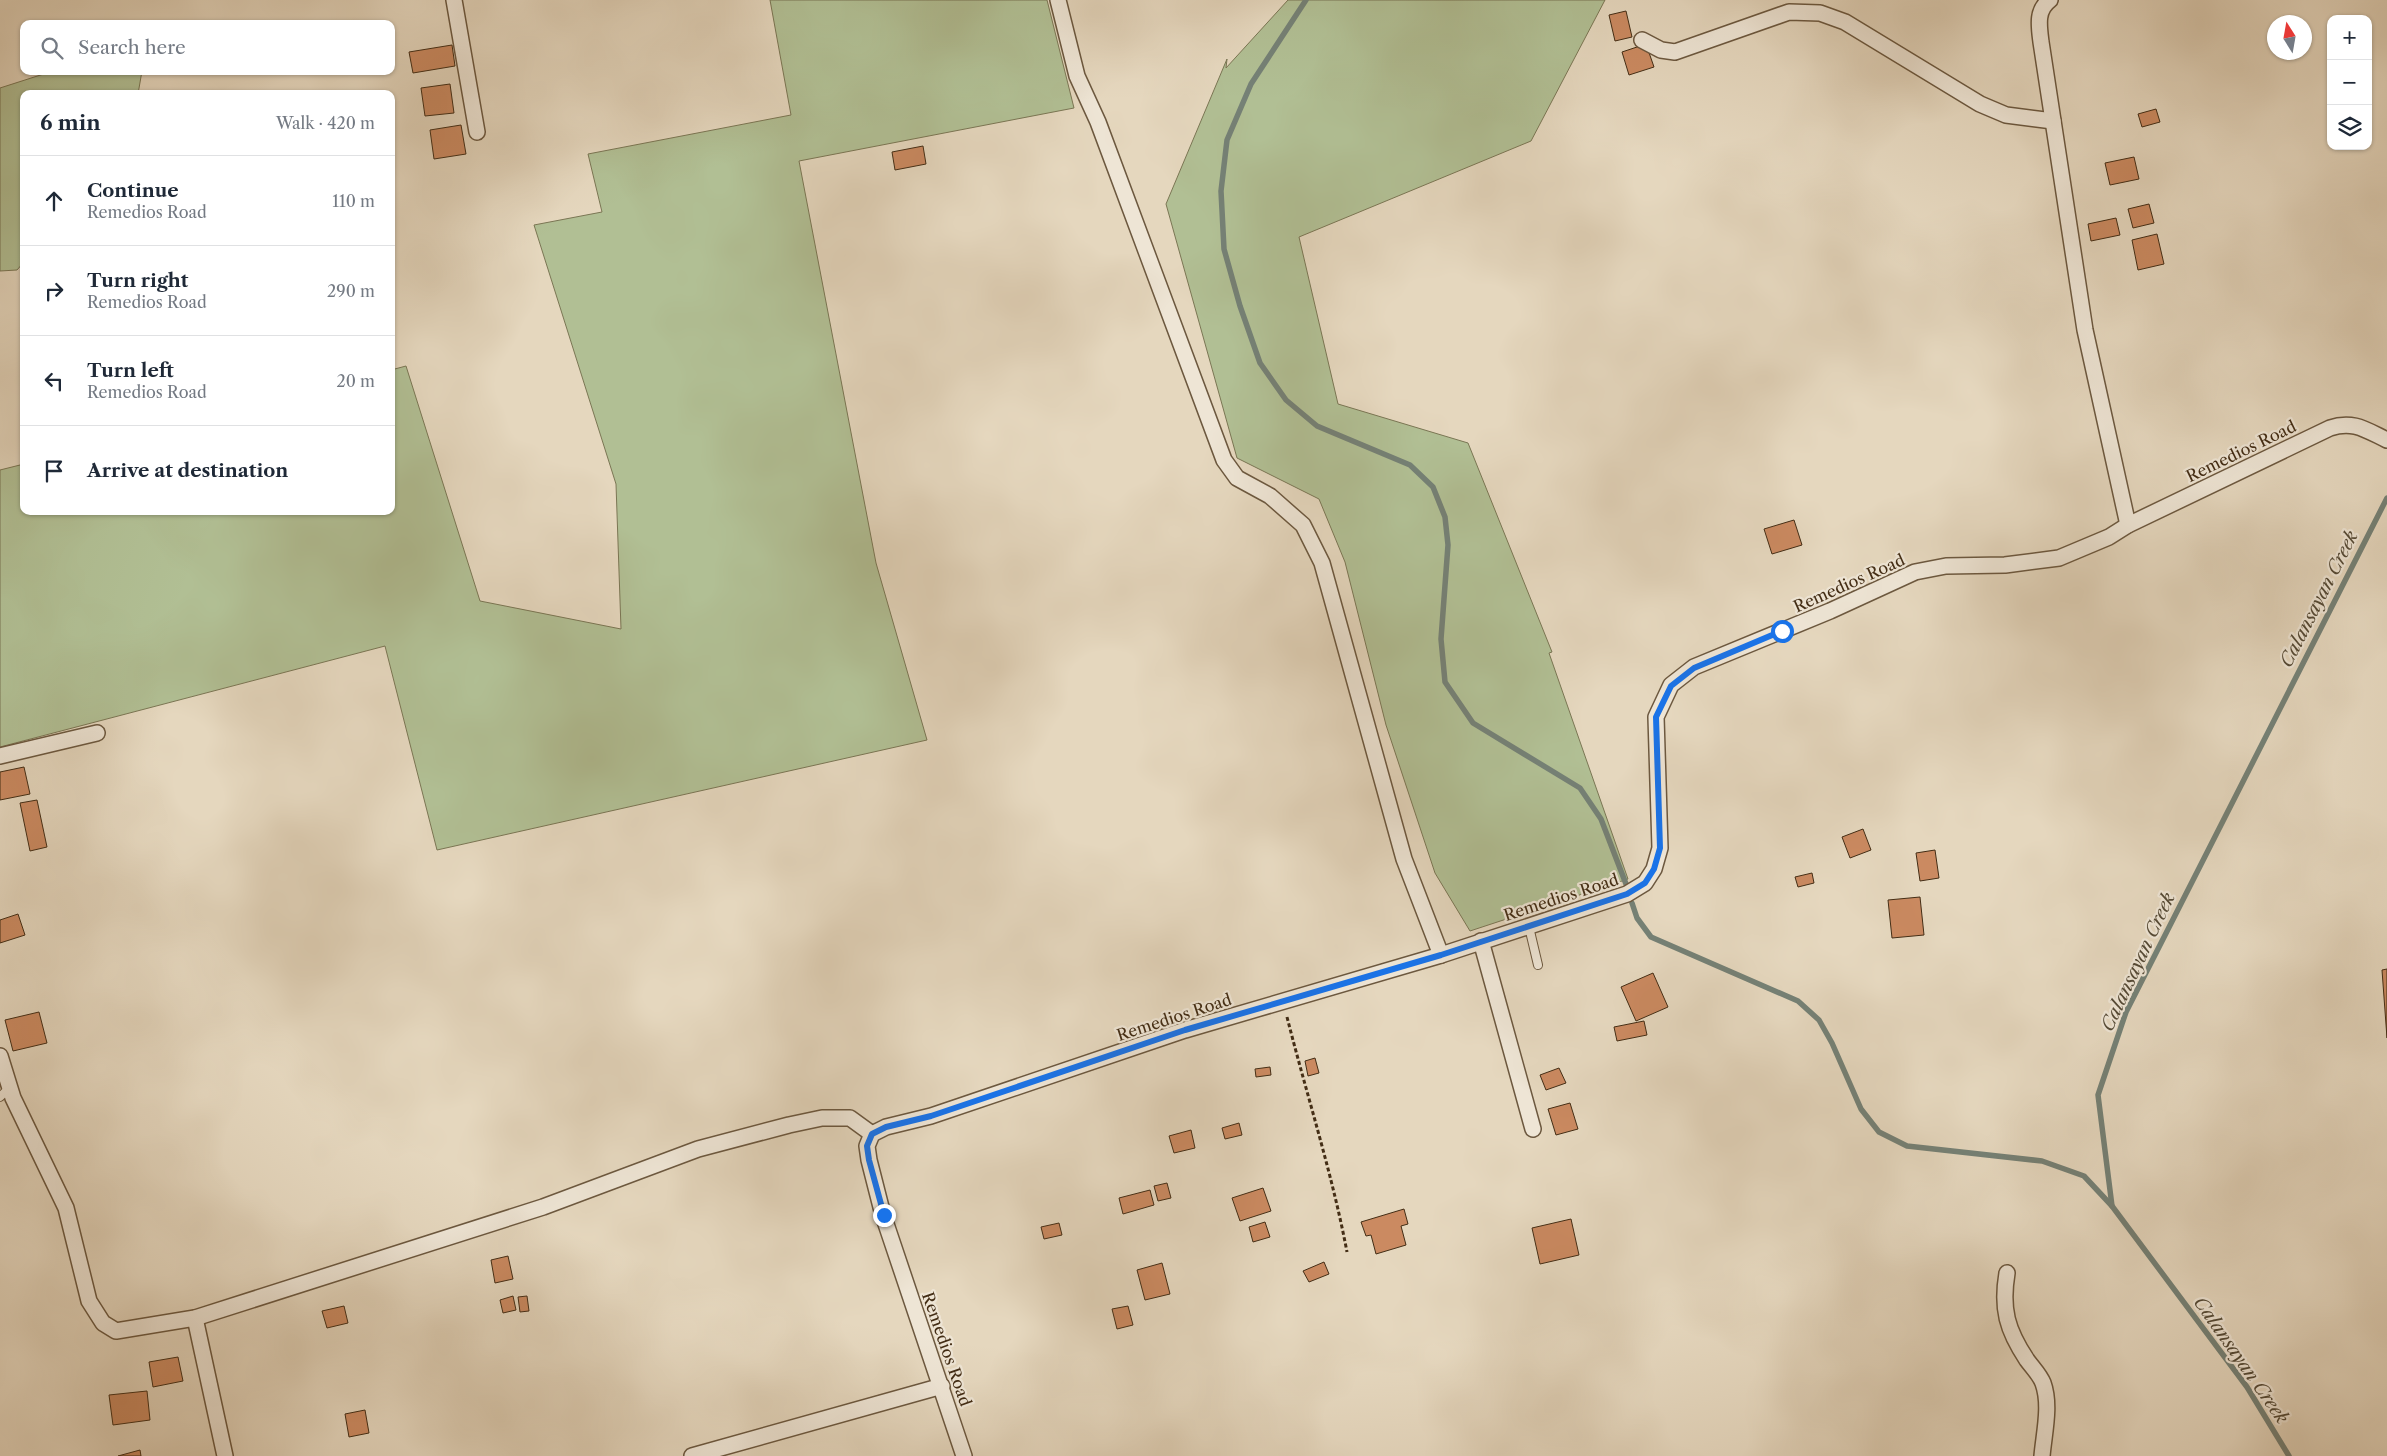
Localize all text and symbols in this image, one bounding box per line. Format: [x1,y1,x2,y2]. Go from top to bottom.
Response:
north arrow [2267,15,2312,60]
map controls [2327,15,2372,150]
button: + [2327,15,2372,60]
search box [20,20,395,75]
icon: search [38,34,66,62]
text: Search here [78,36,186,59]
button: − [2327,60,2372,105]
button: layers [2327,105,2372,150]
text: 6 min [40,110,101,135]
text: Walk · 420 m [276,113,375,133]
text: Continue [87,179,179,202]
icon: ahead [40,187,68,215]
text: 110 m [332,191,375,211]
text: Remedios Road [87,202,207,222]
text: Turn right [87,269,188,292]
icon: right [40,277,68,305]
text: 290 m [327,281,375,301]
text: Remedios Road [87,292,207,312]
text: Turn left [87,359,174,382]
icon: left [40,367,68,395]
text: 20 m [336,371,375,391]
text: Remedios Road [87,382,207,402]
street label: Remedios Road [2183,416,2299,486]
icon: arrive [40,457,68,485]
text: Arrive at destination [87,459,288,482]
water label: Calansayan Creek [2275,527,2363,671]
street label: Remedios Road [1790,549,1908,616]
route start [1771,620,1794,643]
street label: Remedios Road [1501,869,1621,925]
water label: Calansayan Creek [2096,889,2180,1035]
street label: Remedios Road [1114,989,1234,1045]
route end [873,1204,896,1227]
street label: Remedios Road [918,1289,976,1409]
water label: Calansayan Creek [2189,1292,2293,1428]

